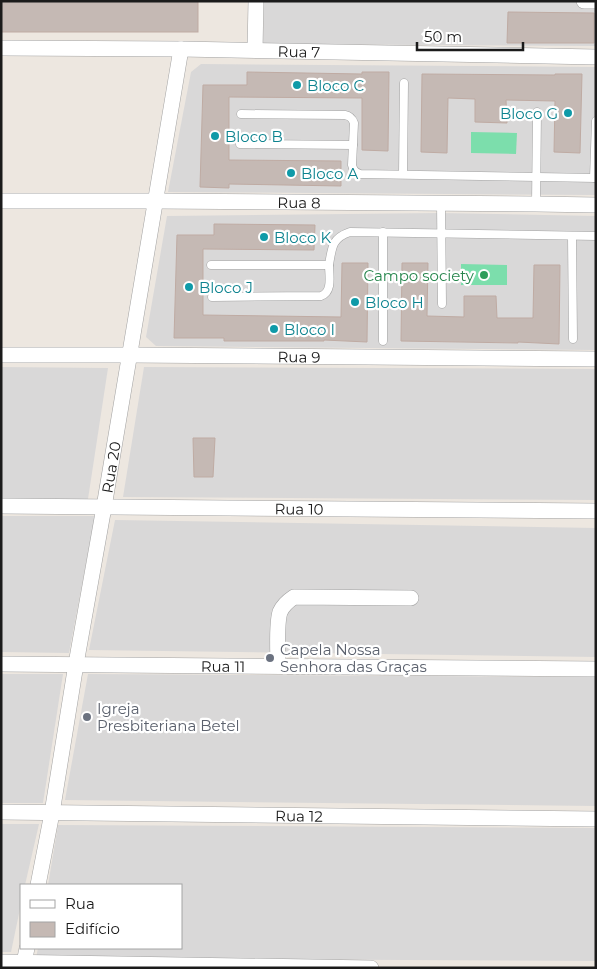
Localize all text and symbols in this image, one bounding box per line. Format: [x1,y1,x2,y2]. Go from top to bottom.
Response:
scale bar [417,20,523,52]
text: 50 m [424,27,462,46]
street label: Rua 7 [277,41,321,61]
place label: Bloco C [307,76,364,95]
marker: Bloco C [291,79,303,91]
place label: Bloco G [500,104,558,123]
marker: Bloco G [562,107,574,119]
place label: Bloco B [225,127,283,146]
marker: Bloco B [209,130,221,142]
place label: Bloco A [301,164,358,183]
marker: Bloco A [285,167,297,179]
street label: Rua 8 [277,192,321,212]
place label: Bloco K [274,228,331,247]
marker: Bloco K [258,231,270,243]
place label: Campo society [363,266,475,285]
marker: Campo society [478,269,490,281]
place label: Bloco J [199,278,253,297]
marker: Bloco J [183,281,195,293]
place label: Bloco H [365,293,424,312]
marker: Bloco H [349,296,361,308]
place label: Bloco I [284,320,335,339]
marker: Bloco I [268,323,280,335]
street label: Rua 9 [277,347,321,366]
street label: Rua 20 [97,440,124,495]
street label: Rua 10 [274,499,324,518]
place label: Capela Nossa Senhora das Graças [280,640,427,676]
marker: Capela Nossa Senhora das Graças [264,652,276,664]
street label: Rua 11 [201,656,245,676]
place label: Igreja Presbiteriana Betel [97,699,240,735]
marker: Igreja Presbiteriana Betel [81,711,93,723]
street label: Rua 12 [275,806,323,825]
legend [20,884,182,949]
text: Rua [65,894,95,913]
text: Edifício [65,919,120,938]

